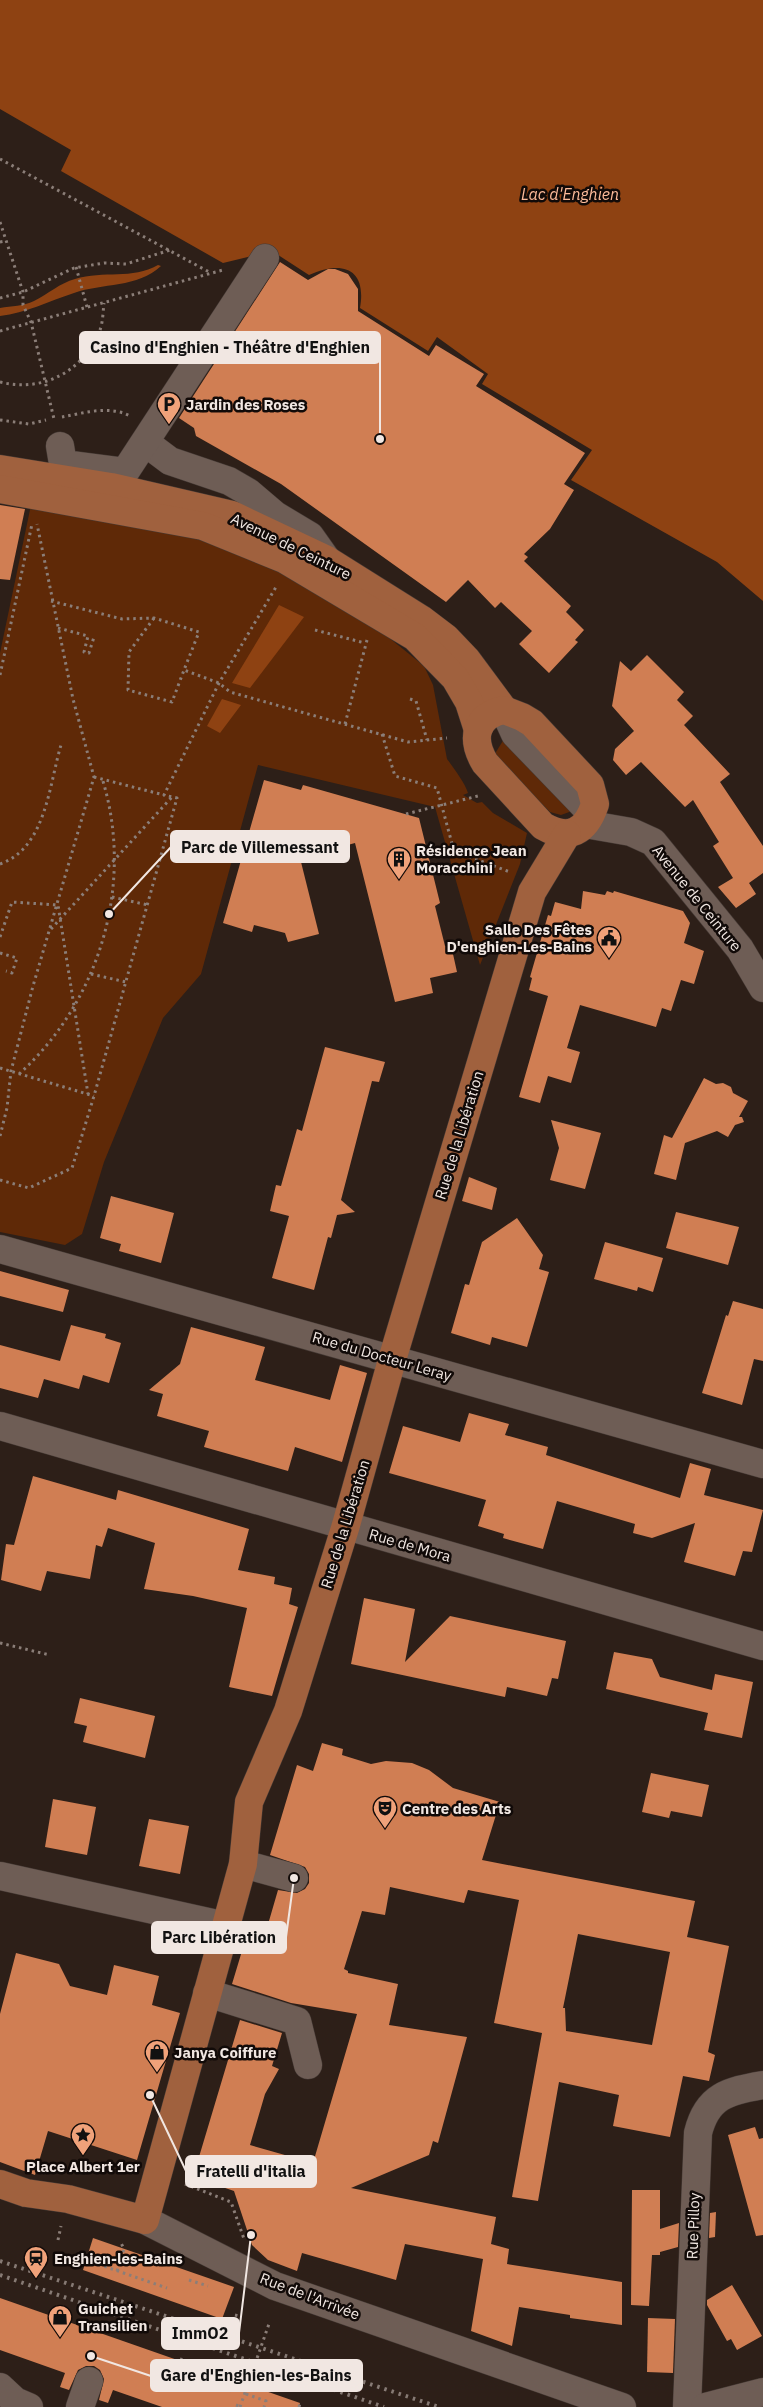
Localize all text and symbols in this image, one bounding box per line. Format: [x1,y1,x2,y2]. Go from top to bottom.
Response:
water label: Lac d'Enghien [521,184,619,204]
callout: Casino d'Enghien - Théâtre d'Enghien [80,332,380,363]
text: Casino d'Enghien - Théâtre d'Enghien [90,337,370,357]
parking icon: Jardin des Roses [156,391,182,425]
place label: Jardin des Roses [186,395,306,414]
street label: Avenue de Ceinture [228,509,354,583]
callout: Parc de Villemessant [171,831,349,862]
text: Parc de Villemessant [181,837,339,857]
place label: Résidence Jean Moracchini [416,841,527,877]
street label: Avenue de Ceinture [648,841,746,955]
building icon: Résidence Jean Moracchini [386,846,412,880]
place label: Salle Des Fêtes D'enghien-Les-Bains [447,920,592,956]
public building icon: Salle Des Fêtes D'enghien-Les-Bains [596,925,622,959]
street label: Rue de la Libération [430,1068,488,1202]
street label: Rue du Docteur Leray [310,1327,454,1385]
street label: Rue de la Libération [316,1457,374,1591]
street label: Rue de Mora [367,1524,453,1566]
theatre icon: Centre des Arts [372,1795,398,1829]
place label: Centre des Arts [402,1799,512,1818]
callout: Parc Libération [152,1922,286,1953]
text: Parc Libération [162,1927,276,1947]
shop icon: Janya Coiffure [144,2039,170,2073]
place label: Janya Coiffure [174,2043,276,2062]
place icon: Place Albert 1er [70,2122,96,2156]
callout: Fratelli d'italia [186,2156,316,2187]
place label: Place Albert 1er [26,2157,140,2176]
text: Fratelli d'italia [196,2161,306,2181]
street label: Rue Pilloy [682,2192,704,2260]
station icon: Enghien-les-Bains [23,2245,49,2279]
place label: Enghien-les-Bains [54,2249,183,2268]
street label: Rue de l'Arrivée [257,2268,363,2324]
place label: Guichet Transilien [78,2299,147,2335]
shop icon: Guichet Transilien [47,2304,73,2338]
callout: ImmO2 [162,2318,239,2349]
text: ImmO2 [172,2323,228,2343]
callout: Gare d'Enghien-les-Bains [151,2360,362,2391]
text: Gare d'Enghien-les-Bains [160,2365,352,2385]

